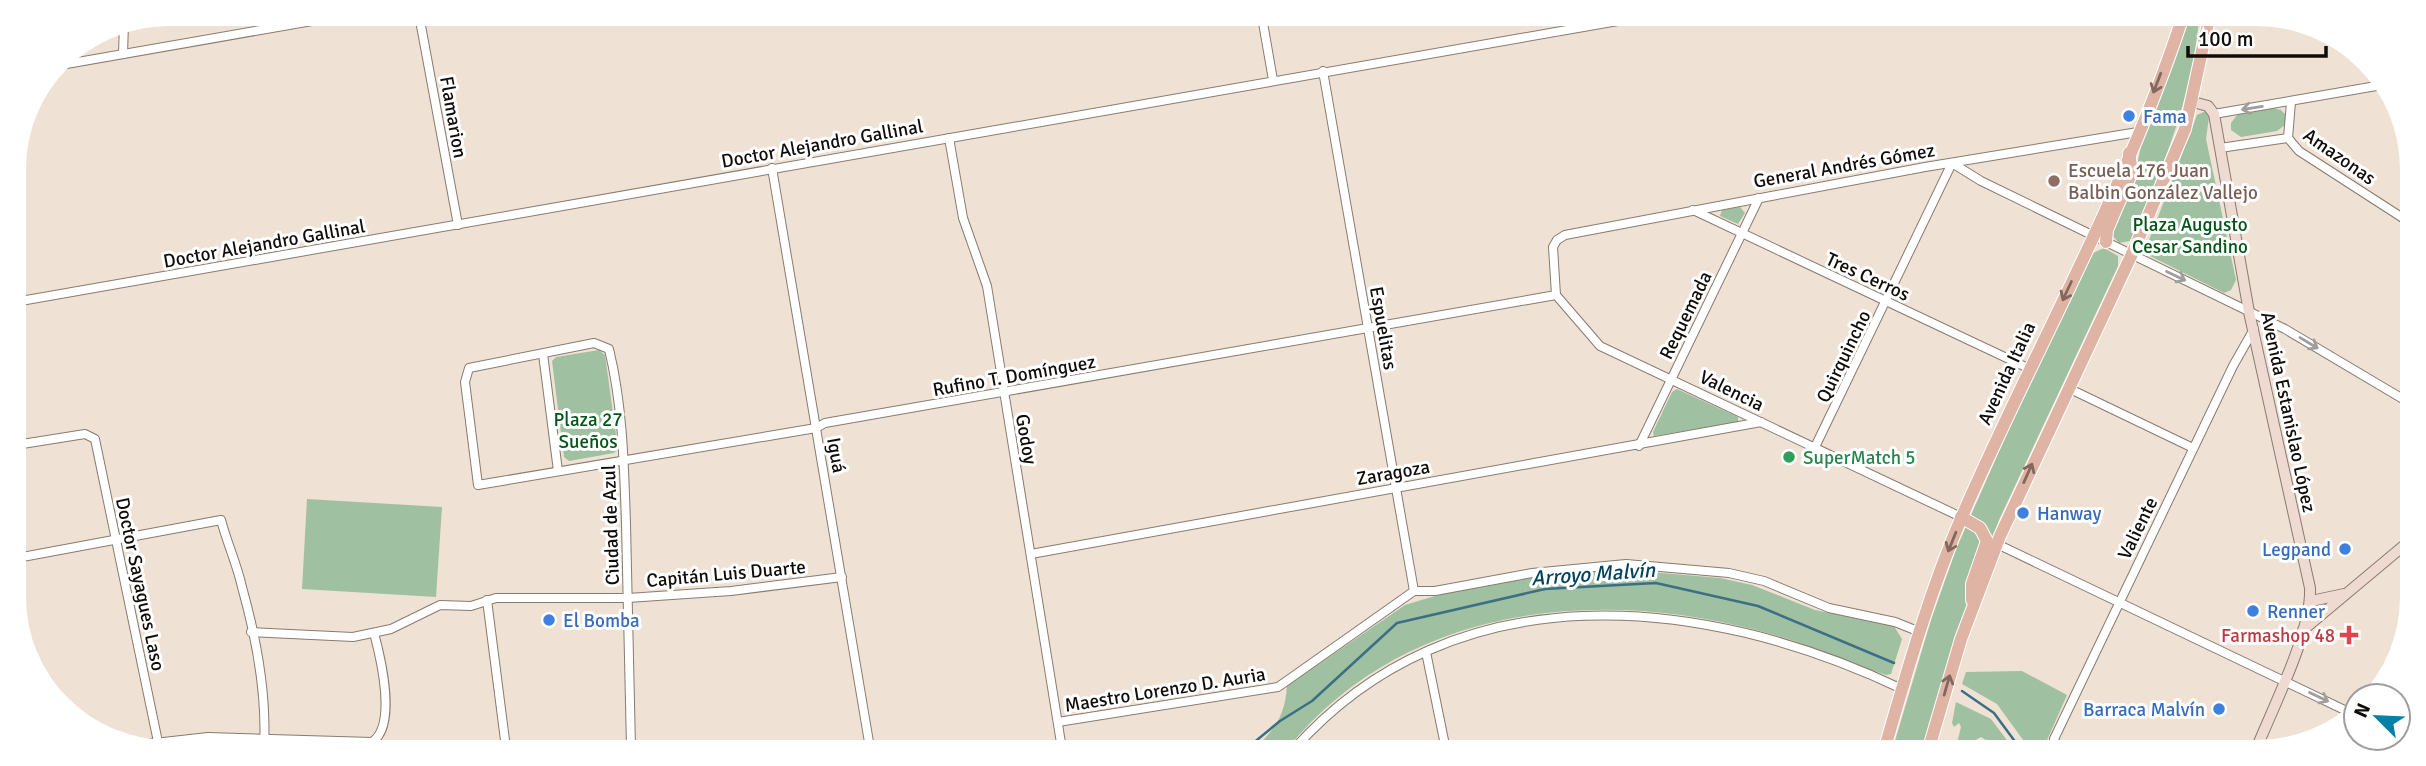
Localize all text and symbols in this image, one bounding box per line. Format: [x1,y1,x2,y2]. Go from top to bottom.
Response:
scale bar [2188,14,2326,58]
text: 100 m [2198,26,2253,52]
one-way arrow [2150,71,2163,93]
street label: Flamarion [434,74,472,160]
one-way arrow [2241,102,2264,115]
place label: Fama [2143,105,2187,129]
marker: Fama [2121,108,2137,124]
street label: Doctor Alejandro Gallinal [719,114,925,174]
street label: Amazonas [2299,123,2380,190]
street label: General Andrés Gómez [1752,138,1937,194]
place label: Escuela 176 Juan Balbin González Vallejo [2068,159,2258,205]
marker: Escuela 176 Juan Balbin González Vallejo [2046,173,2062,189]
park label: Plaza Augusto Cesar Sandino [2132,213,2248,259]
street label: Doctor Alejandro Gallinal [161,214,367,274]
street label: Tres Cerros [1822,247,1913,307]
street label: Requemada [1654,267,1718,363]
one-way arrow [2165,270,2186,283]
one-way arrow [2059,280,2073,301]
street label: Espuelitas [1364,285,1402,372]
street label: Quirquincho [1811,306,1877,407]
street label: Avenida Estanislao López [2255,310,2321,515]
street label: Avenida Italia [1973,318,2041,429]
one-way arrow [2299,337,2319,351]
street label: Rufino T. Domínguez [931,350,1098,402]
street label: Valencia [1695,365,1768,417]
park label: Plaza 27 Sueños [554,408,622,454]
street label: Godoy [1010,412,1042,466]
street label: Iguá [821,436,851,475]
place label: SuperMatch 5 [1803,446,1916,470]
marker: SuperMatch 5 [1781,449,1797,465]
street label: Zaragoza [1355,455,1432,491]
one-way arrow [2022,463,2035,484]
street label: Ciudad de Azul [597,464,625,586]
street label: Valiente [2113,493,2163,563]
street label: Doctor Sayagues Laso [110,495,170,673]
place label: Hanway [2037,502,2101,526]
marker: Hanway [2015,505,2031,521]
one-way arrow [1944,531,1957,553]
place label: Legpand [2262,538,2331,562]
marker: Legpand [2337,541,2353,557]
street label: Capitán Luis Duarte [645,555,807,593]
water label: Arroyo Malvín [1530,557,1656,591]
place label: Renner [2267,600,2325,624]
marker: Renner [2245,603,2261,619]
place label: El Bomba [563,609,640,633]
marker: El Bomba [541,612,557,628]
place label: Farmashop 48 [2221,624,2335,648]
marker: Farmashop 48 [2341,627,2357,643]
street label: Maestro Lorenzo D. Auria [1063,662,1267,718]
one-way arrow [1942,675,1955,697]
north arrow [2342,682,2412,752]
one-way arrow [2308,691,2329,705]
place label: Barraca Malvín [2083,698,2205,722]
text: N [2349,700,2376,721]
marker: Barraca Malvín [2211,701,2227,717]

